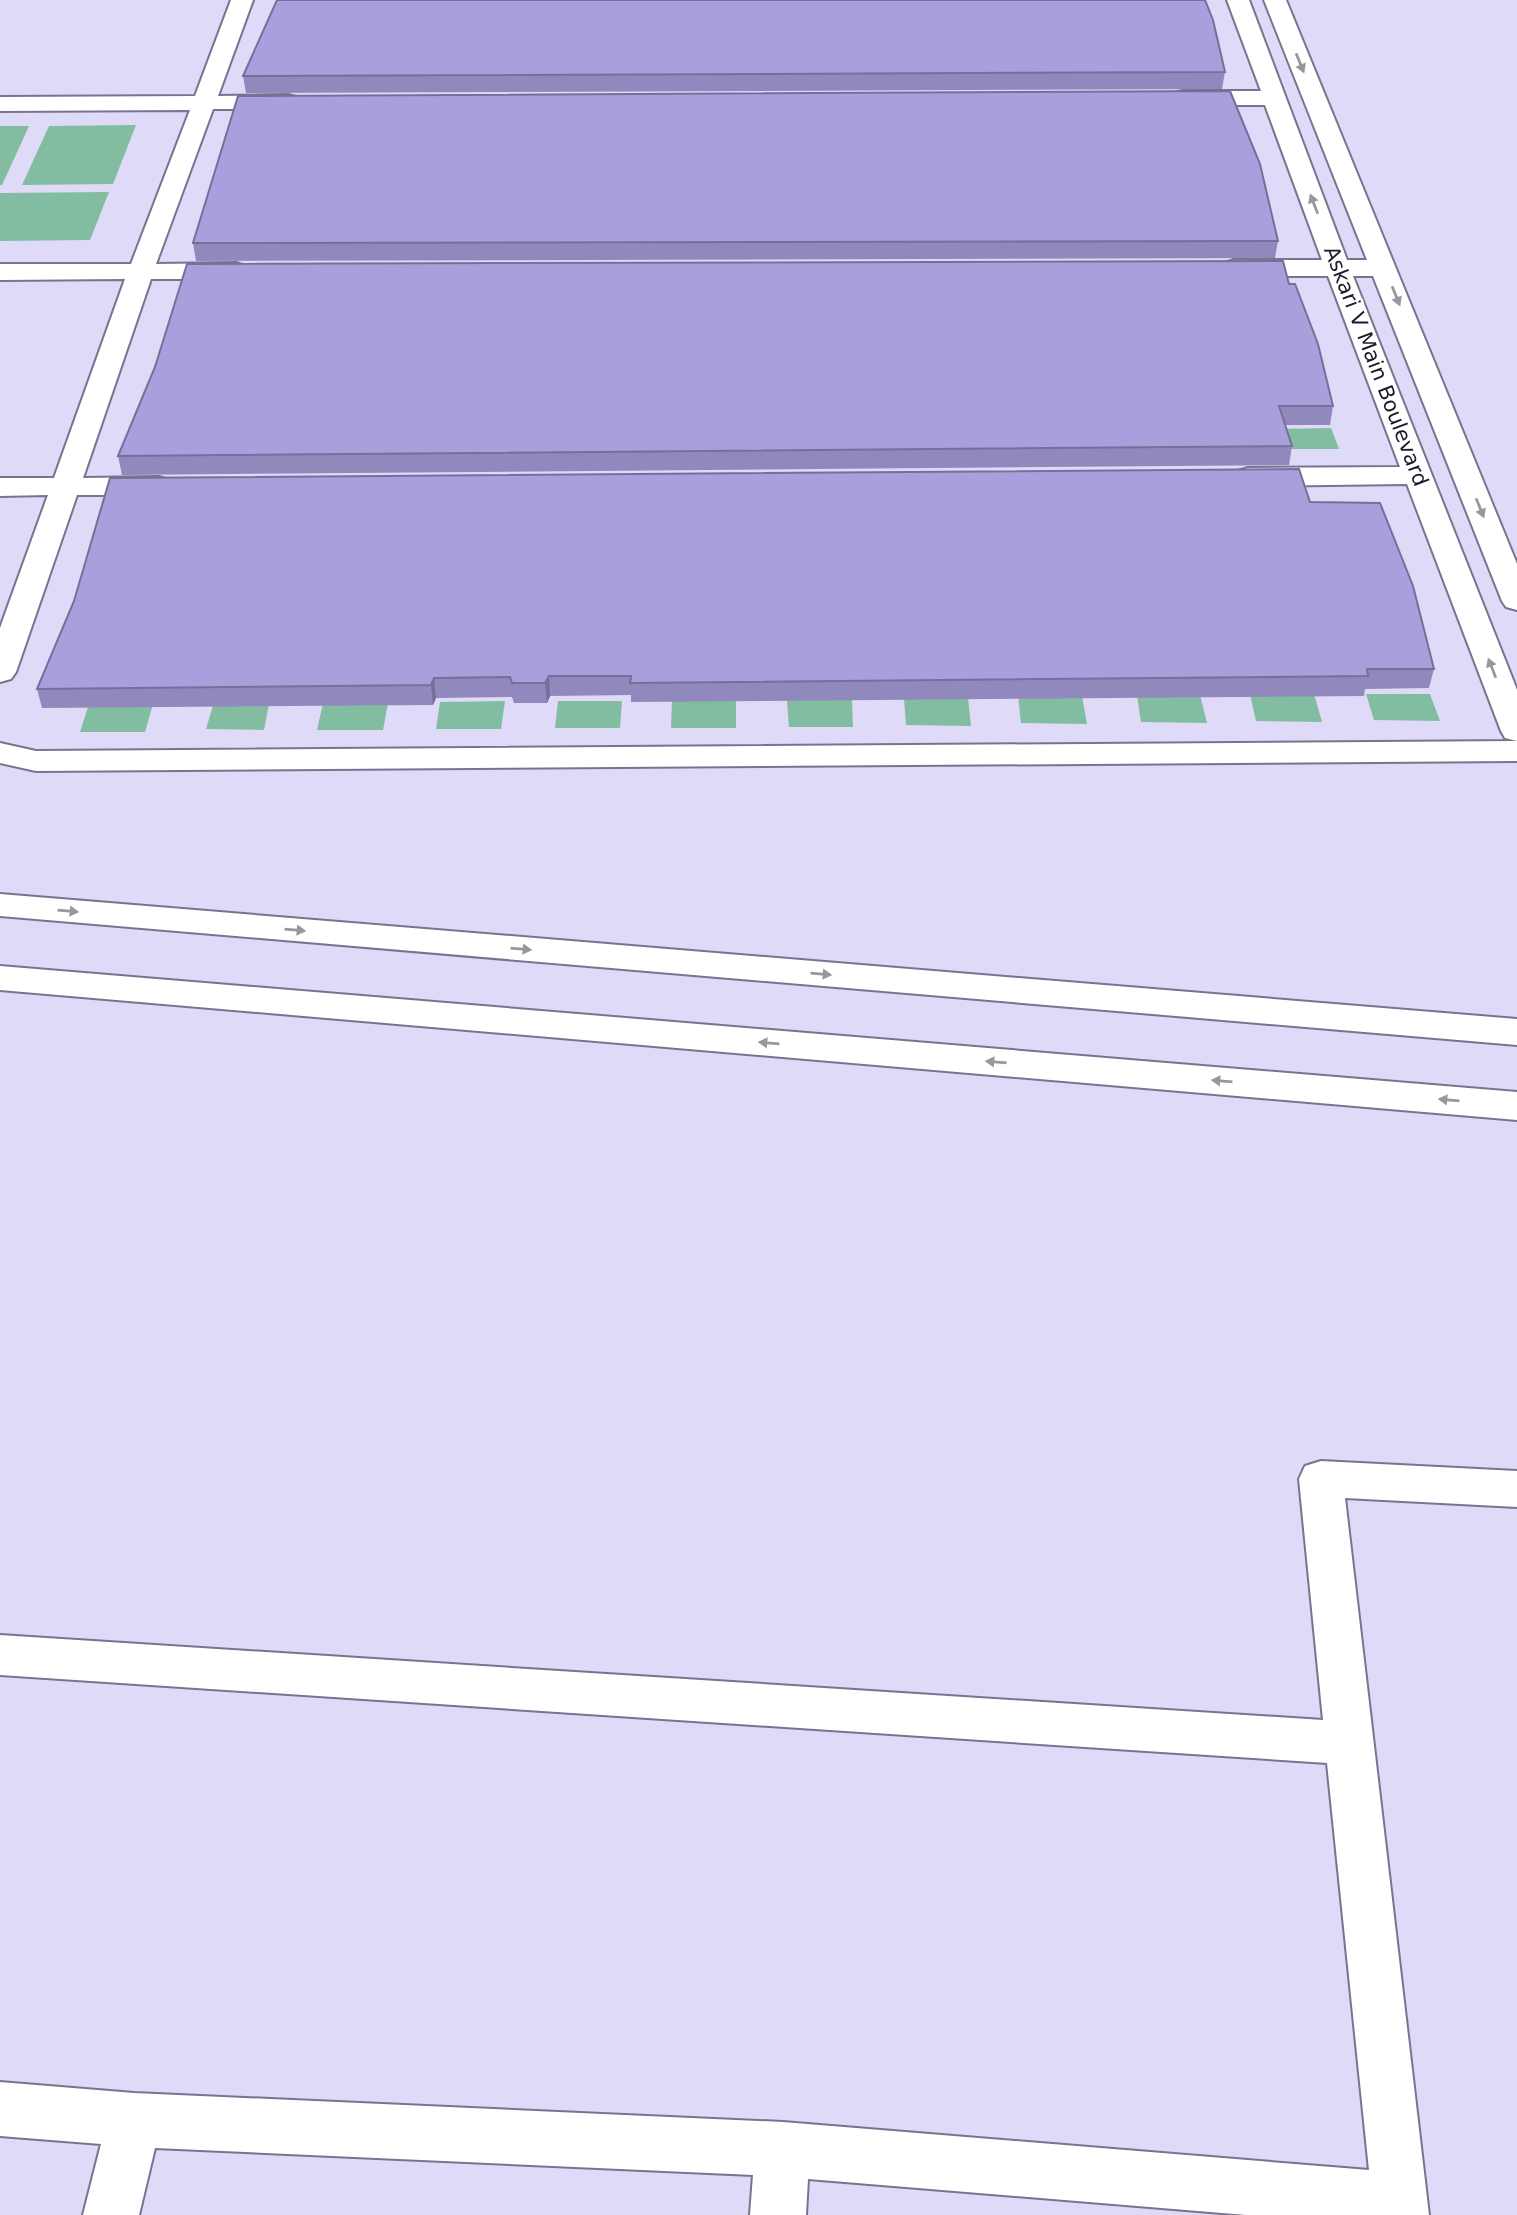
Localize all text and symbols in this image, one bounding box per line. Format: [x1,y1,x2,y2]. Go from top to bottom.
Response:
one-way arrow [1295,53,1306,74]
one-way arrow [1308,194,1319,215]
street label: Askari V Main Boulevard [1319,243,1433,489]
one-way arrow [1390,286,1401,307]
one-way arrow [1474,497,1485,518]
one-way arrow [1487,657,1498,678]
one-way arrow [57,906,79,917]
one-way arrow [284,925,306,936]
one-way arrow [511,944,533,955]
one-way arrow [811,969,833,980]
one-way arrow [758,1037,780,1048]
one-way arrow [984,1056,1006,1067]
one-way arrow [1211,1075,1233,1086]
one-way arrow [1438,1094,1460,1105]

